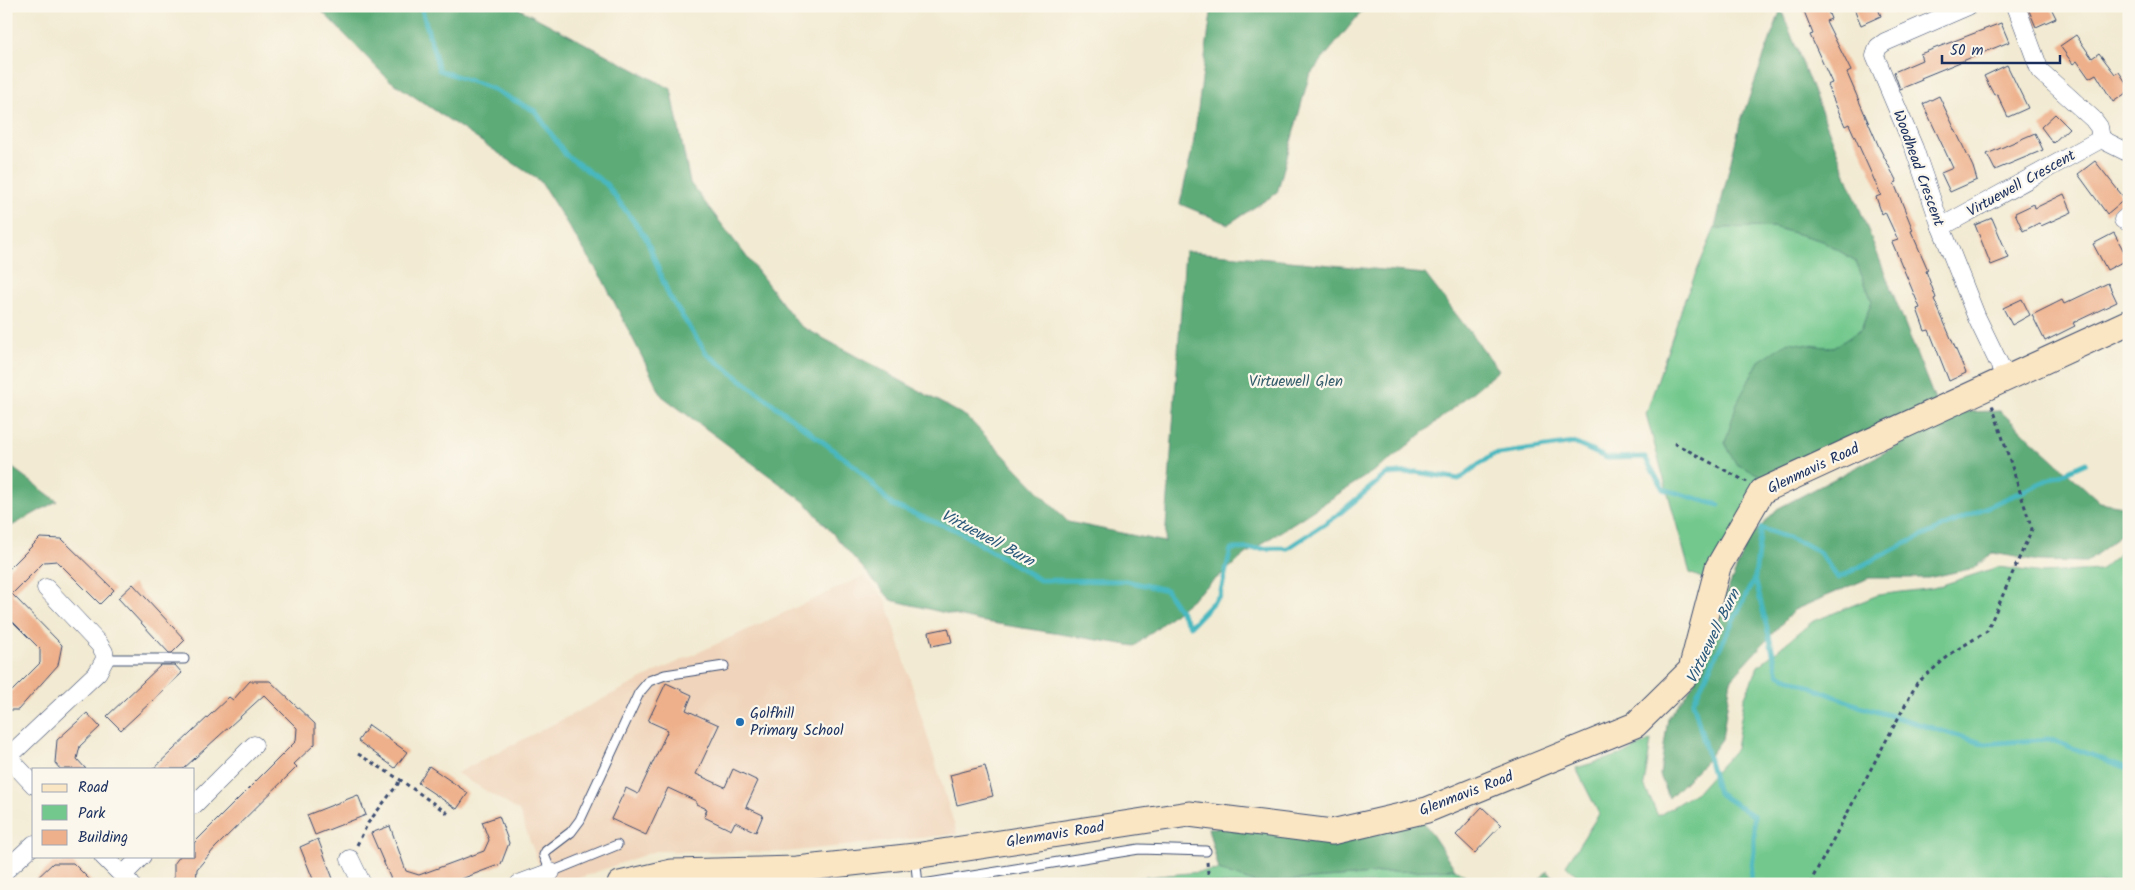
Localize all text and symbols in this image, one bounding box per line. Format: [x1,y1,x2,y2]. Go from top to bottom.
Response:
scale bar [1942,32,2060,64]
text: 50 m [1950,39,1984,63]
street label: Woodhead Crescent [1886,107,1950,230]
street label: Virtuewell Crescent [1963,144,2080,224]
park label: Virtuewell Glen [1249,370,1343,394]
street label: Glenmavis Road [1764,437,1864,501]
water label: Virtuewell Burn [936,503,1040,574]
water label: Virtuewell Burn [1680,584,1748,688]
place label: Golfhill Primary School [750,702,844,743]
marker: Golfhill Primary School [734,716,746,728]
street label: Glenmavis Road [1416,765,1517,823]
legend [32,768,195,858]
text: Road [78,776,109,800]
text: Park [78,802,106,826]
street label: Glenmavis Road [1004,815,1106,855]
text: Building [78,826,128,850]

